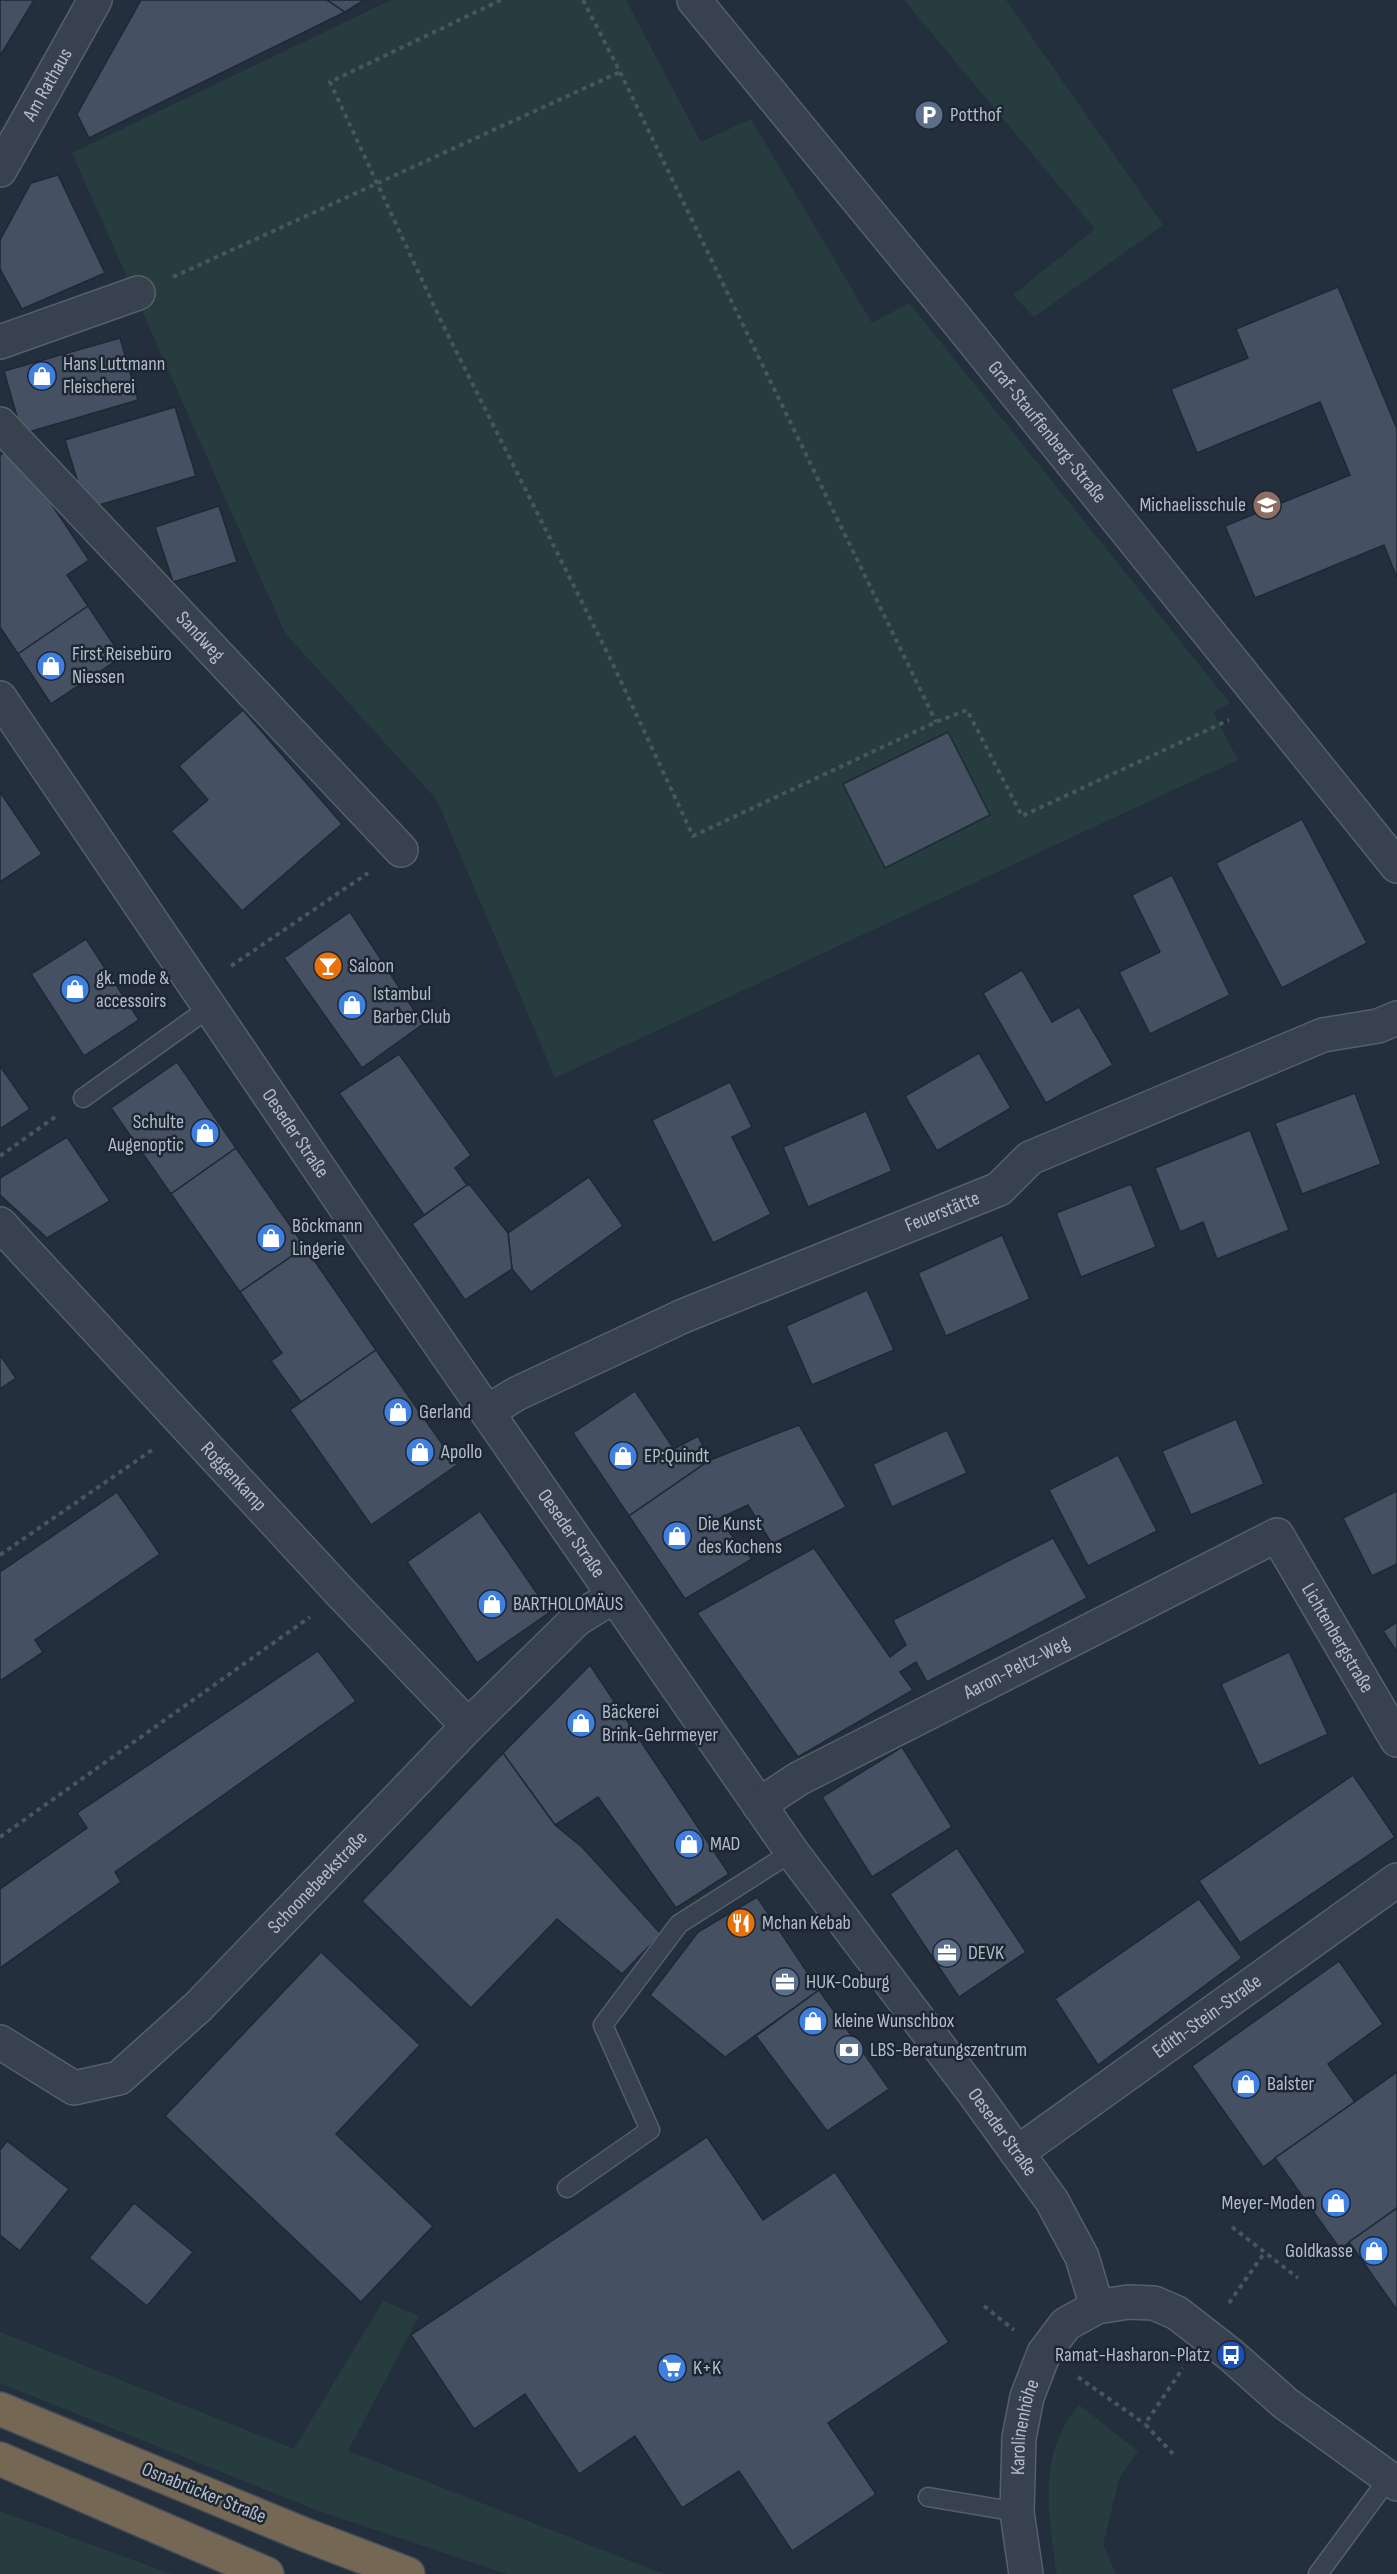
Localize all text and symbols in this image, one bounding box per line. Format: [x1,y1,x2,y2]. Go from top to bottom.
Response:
street label: Am Rathaus [17,44,78,126]
parking icon: Potthof [913,99,945,131]
place label: Potthof [950,103,1002,127]
place label: Hans Luttmann Fleischerei [63,352,165,399]
street label: Graf-Stauffenberg-Straße [983,356,1112,508]
shop icon: Hans Luttmann Fleischerei [26,360,58,392]
school or university icon: Michaelisschule [1251,489,1283,521]
place label: Michaelisschule [1139,493,1246,517]
street label: Sandweg [171,606,230,667]
place label: First Reisebüro Niessen [72,642,172,689]
shop icon: First Reisebüro Niessen [35,650,67,682]
bar icon: Saloon [312,950,344,982]
place label: Saloon [349,954,394,978]
place label: gk. mode & accessoirs [96,966,169,1013]
shop icon: gk. mode & accessoirs [59,973,91,1005]
place label: Istambul Barber Club [373,982,451,1029]
shop icon: Istambul Barber Club [336,989,368,1021]
street label: Oeseder Straße [257,1084,334,1183]
place label: Schulte Augenoptic [107,1110,184,1157]
shop icon: Schulte Augenoptic [189,1117,221,1149]
street label: Feuerstätte [902,1186,983,1237]
place label: Böckmann Lingerie [292,1214,363,1261]
shop icon: Böckmann Lingerie [255,1222,287,1254]
shop icon: Gerland [382,1396,414,1428]
place label: Gerland [419,1400,471,1424]
shop icon: Apollo [404,1436,436,1468]
street label: Roggenkamp [195,1437,272,1516]
place label: Apollo [440,1440,482,1464]
shop icon: EP:Quindt [607,1440,639,1472]
place label: EP:Quindt [644,1444,709,1468]
street label: Oeseder Straße [532,1484,610,1582]
place label: Die Kunst des Kochens [698,1512,782,1559]
shop icon: Die Kunst des Kochens [661,1520,693,1552]
street label: Lichtenbergstraße [1296,1579,1379,1697]
shop icon: BARTHOLOMÄUS [476,1588,508,1620]
place label: BARTHOLOMÄUS [513,1592,623,1616]
street label: Aaron-Peltz-Weg [959,1631,1073,1705]
place label: Bäckerei Brink-Gehrmeyer [602,1700,719,1747]
shop icon: Bäckerei Brink-Gehrmeyer [565,1707,597,1739]
street label: Schoonebeekstraße [263,1826,372,1939]
shop icon: MAD [673,1828,705,1860]
place label: MAD [710,1832,740,1856]
restaurant icon: Mchan Kebab [725,1907,757,1939]
place label: Mchan Kebab [762,1911,851,1935]
office icon: DEVK [931,1937,963,1969]
place label: DEVK [968,1941,1004,1965]
office icon: HUK-Coburg [769,1966,801,1998]
street label: Edith-Stein-Straße [1148,1969,1266,2064]
place label: HUK-Coburg [806,1970,889,1994]
shop icon: kleine Wunschbox [797,2005,829,2037]
place label: kleine Wunschbox [834,2009,955,2033]
bank icon: LBS-Beratungszentrum [833,2034,865,2066]
place label: LBS-Beratungszentrum [870,2038,1027,2062]
shop icon: Balster [1230,2068,1262,2100]
place label: Balster [1267,2072,1315,2096]
street label: Oeseder Straße [963,2084,1042,2181]
shop icon: Meyer-Moden [1320,2187,1352,2219]
place label: Meyer-Moden [1222,2191,1315,2215]
shop icon: Goldkasse [1358,2235,1390,2267]
place label: Goldkasse [1285,2239,1353,2263]
bus stop icon: Ramat-Hasharon-Platz [1215,2339,1247,2371]
place label: Ramat-Hasharon-Platz [1055,2343,1210,2367]
supermarket icon: K+K [656,2352,688,2384]
place label: K+K [693,2356,721,2380]
street label: Karolinenhöhe [1006,2376,1045,2475]
street label: Osnabrücker Straße [138,2457,270,2529]

